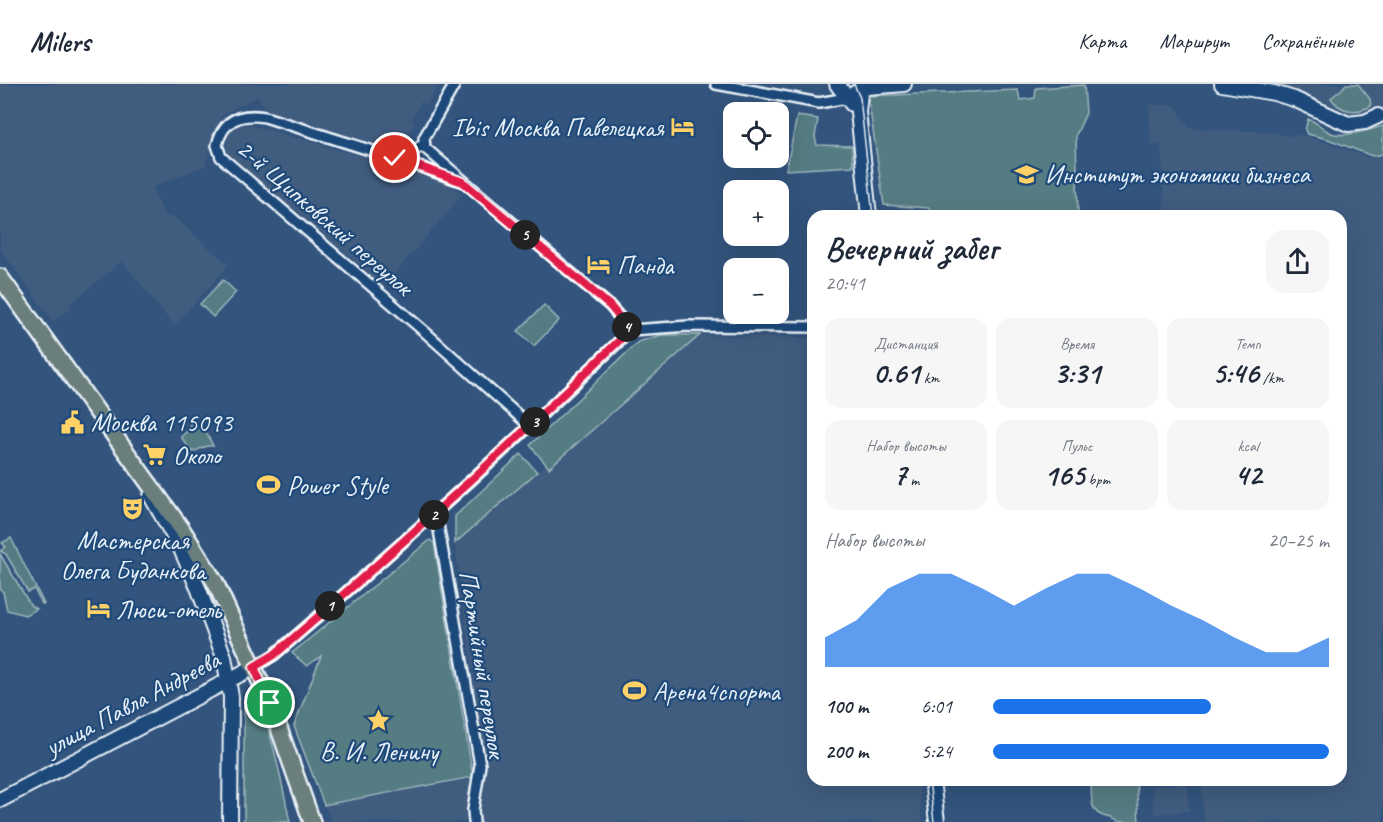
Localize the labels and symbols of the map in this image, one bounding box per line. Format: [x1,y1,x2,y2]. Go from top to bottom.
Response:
place label: Ibis Москва Павелецкая [452,111,666,144]
hotel icon: Ibis Москва Павелецкая [669,114,695,140]
street label: 2-й Щипковский переулок [230,132,421,304]
pin [369,132,420,183]
place label: Институт экономики бизнеса [1045,158,1312,191]
school or university icon: Институт экономики бизнеса [1014,161,1040,187]
pin: 5 [510,220,540,250]
place label: Панда [617,249,675,282]
hotel icon: Панда [586,252,612,278]
pin: 4 [612,312,642,342]
place label: Москва 115093 [91,406,235,439]
pin: 3 [520,407,550,437]
public building icon: Москва 115093 [60,409,86,435]
place label: Около [173,439,224,472]
supermarket icon: Около [142,442,168,468]
place label: Power Style [287,469,390,502]
sports icon: Power Style [256,472,282,498]
theatre icon: Мастерская Олега Буданкова [120,496,146,522]
pin: 2 [419,500,449,530]
place label: Мастерская Олега Буданкова [61,524,208,587]
street label: Партийный переулок [451,568,514,762]
pin: 1 [315,591,345,621]
place label: Люси-отель [116,593,223,626]
hotel icon: Люси-отель [85,596,111,622]
street label: улица Павла Андреева [37,643,227,764]
place label: Арена4спорта [653,675,781,708]
pin [244,677,295,728]
sports icon: Арена4спорта [622,678,648,704]
place icon: В. И. Ленину [366,707,392,733]
place label: В. И. Ленину [320,735,440,768]

